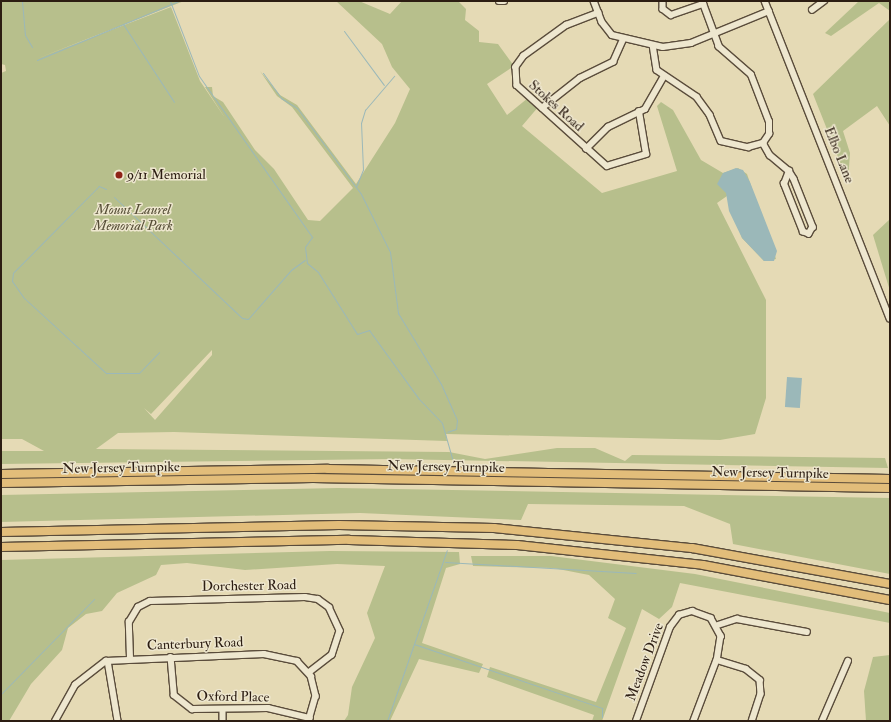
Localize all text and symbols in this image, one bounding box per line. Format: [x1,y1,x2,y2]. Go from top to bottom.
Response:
street label: Stokes Road [525,77,587,135]
street label: Elbo Lane [820,124,858,186]
place label: 9/11 Memorial [127,167,206,183]
marker: 9/11 Memorial [114,170,124,180]
park label: Mount Laurel Memorial Park [93,202,173,234]
street label: New Jersey Turnpike [387,458,505,476]
street label: New Jersey Turnpike [62,459,180,477]
street label: New Jersey Turnpike [711,464,829,482]
street label: Dorchester Road [201,577,297,595]
street label: Meadow Drive [622,621,668,703]
street label: Canterbury Road [147,634,243,654]
street label: Oxford Place [196,688,270,706]

